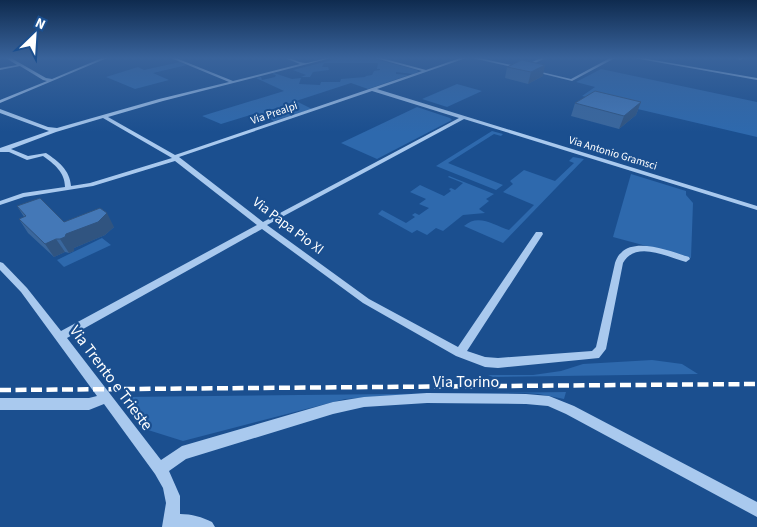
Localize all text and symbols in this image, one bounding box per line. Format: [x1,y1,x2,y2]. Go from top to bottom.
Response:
north arrow [10,10,60,60]
text: N [32,13,49,35]
street label: Via Prealpi [249,98,299,128]
street label: Via Antonio Gramsci [567,132,659,174]
street label: Via Papa Pio XI [248,192,328,260]
street label: Via Trento e Trieste [64,321,158,435]
street label: Via Torino [433,371,499,393]

